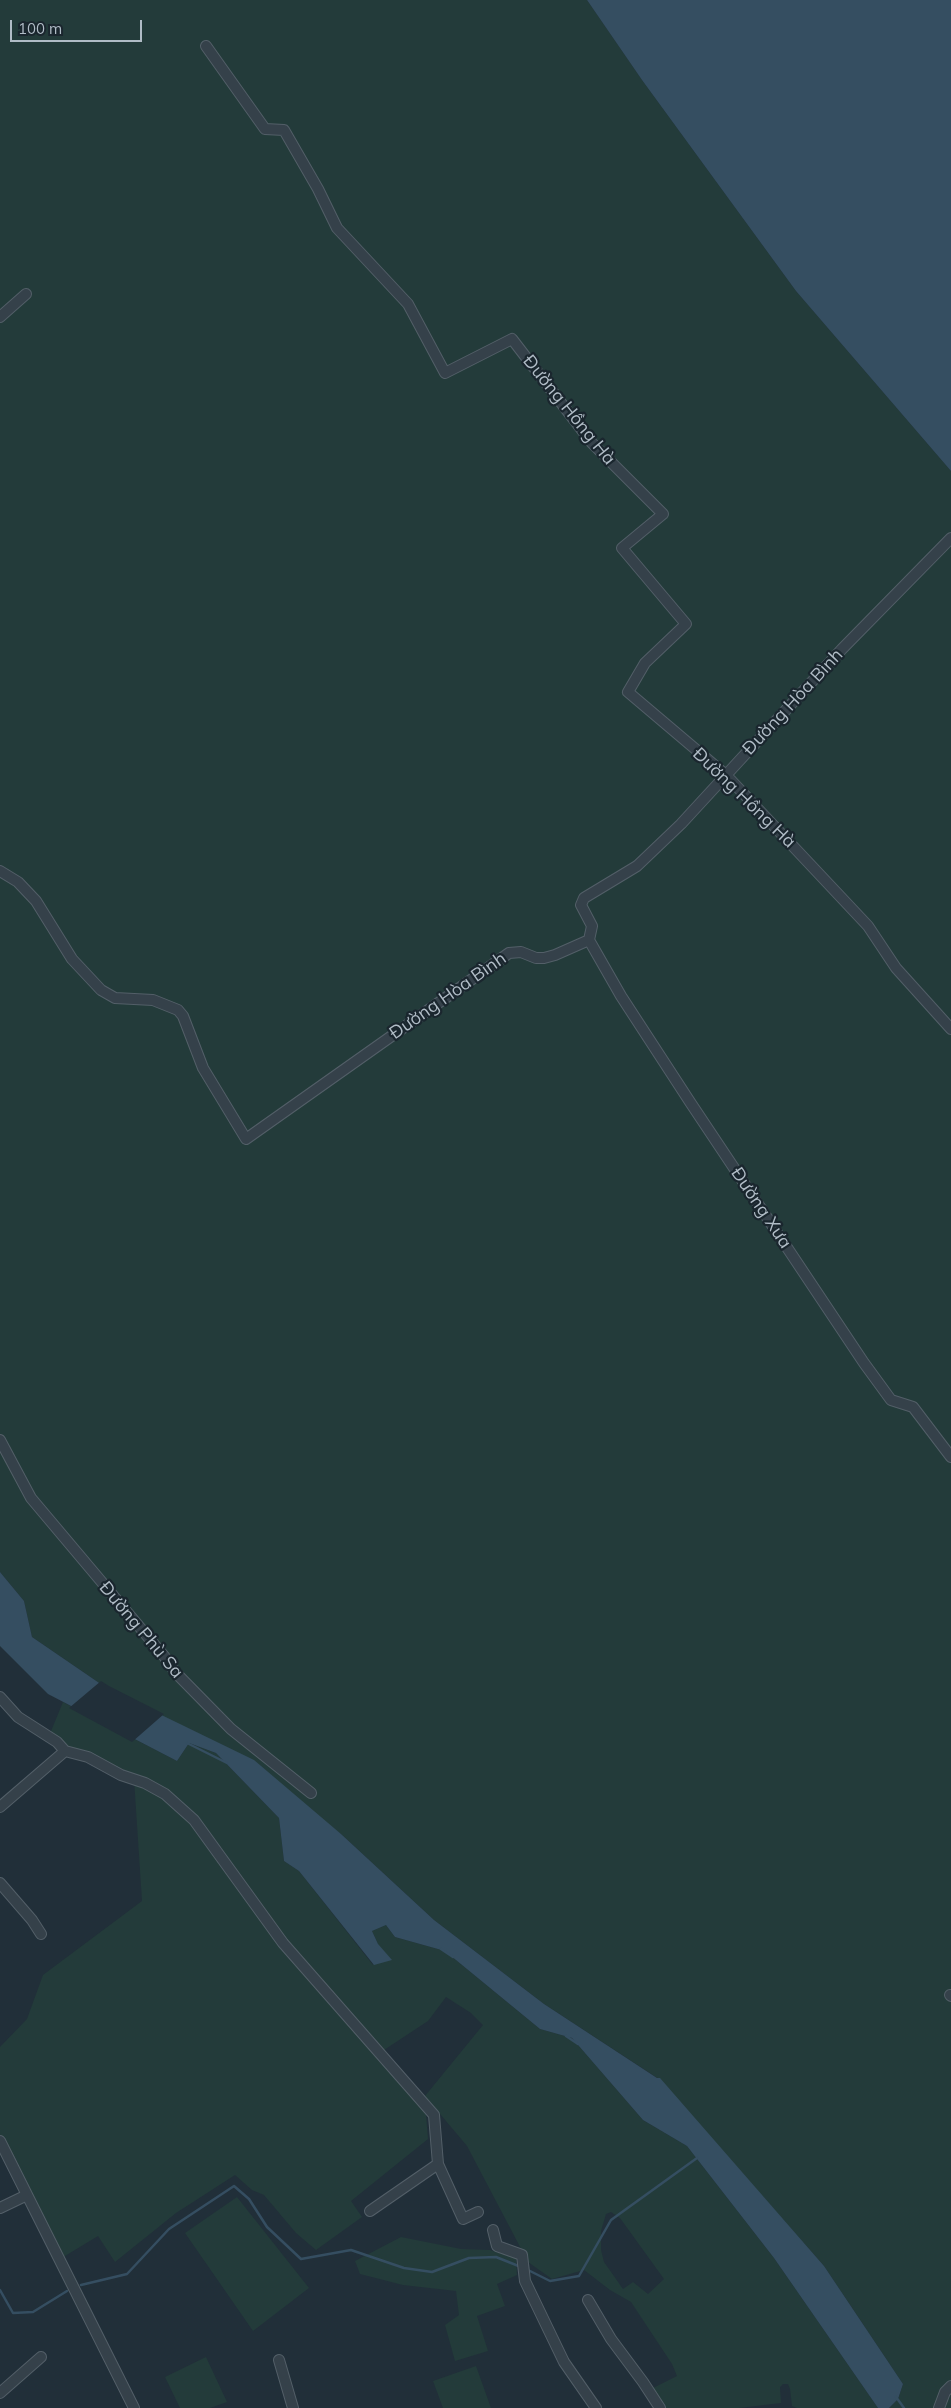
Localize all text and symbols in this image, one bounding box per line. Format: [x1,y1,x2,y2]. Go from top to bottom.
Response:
scale bar [12,10,145,42]
text: 100 m [18,19,62,38]
street label: Đường Hồng Hà [518,351,620,469]
street label: Đường Hòa Bình [738,644,848,760]
street label: Đường Hồng Hà [688,743,800,853]
street label: Đường Hòa Bình [386,948,510,1044]
street label: Đường Xưa [726,1163,796,1253]
street label: Đường Phù Sa [94,1577,188,1683]

